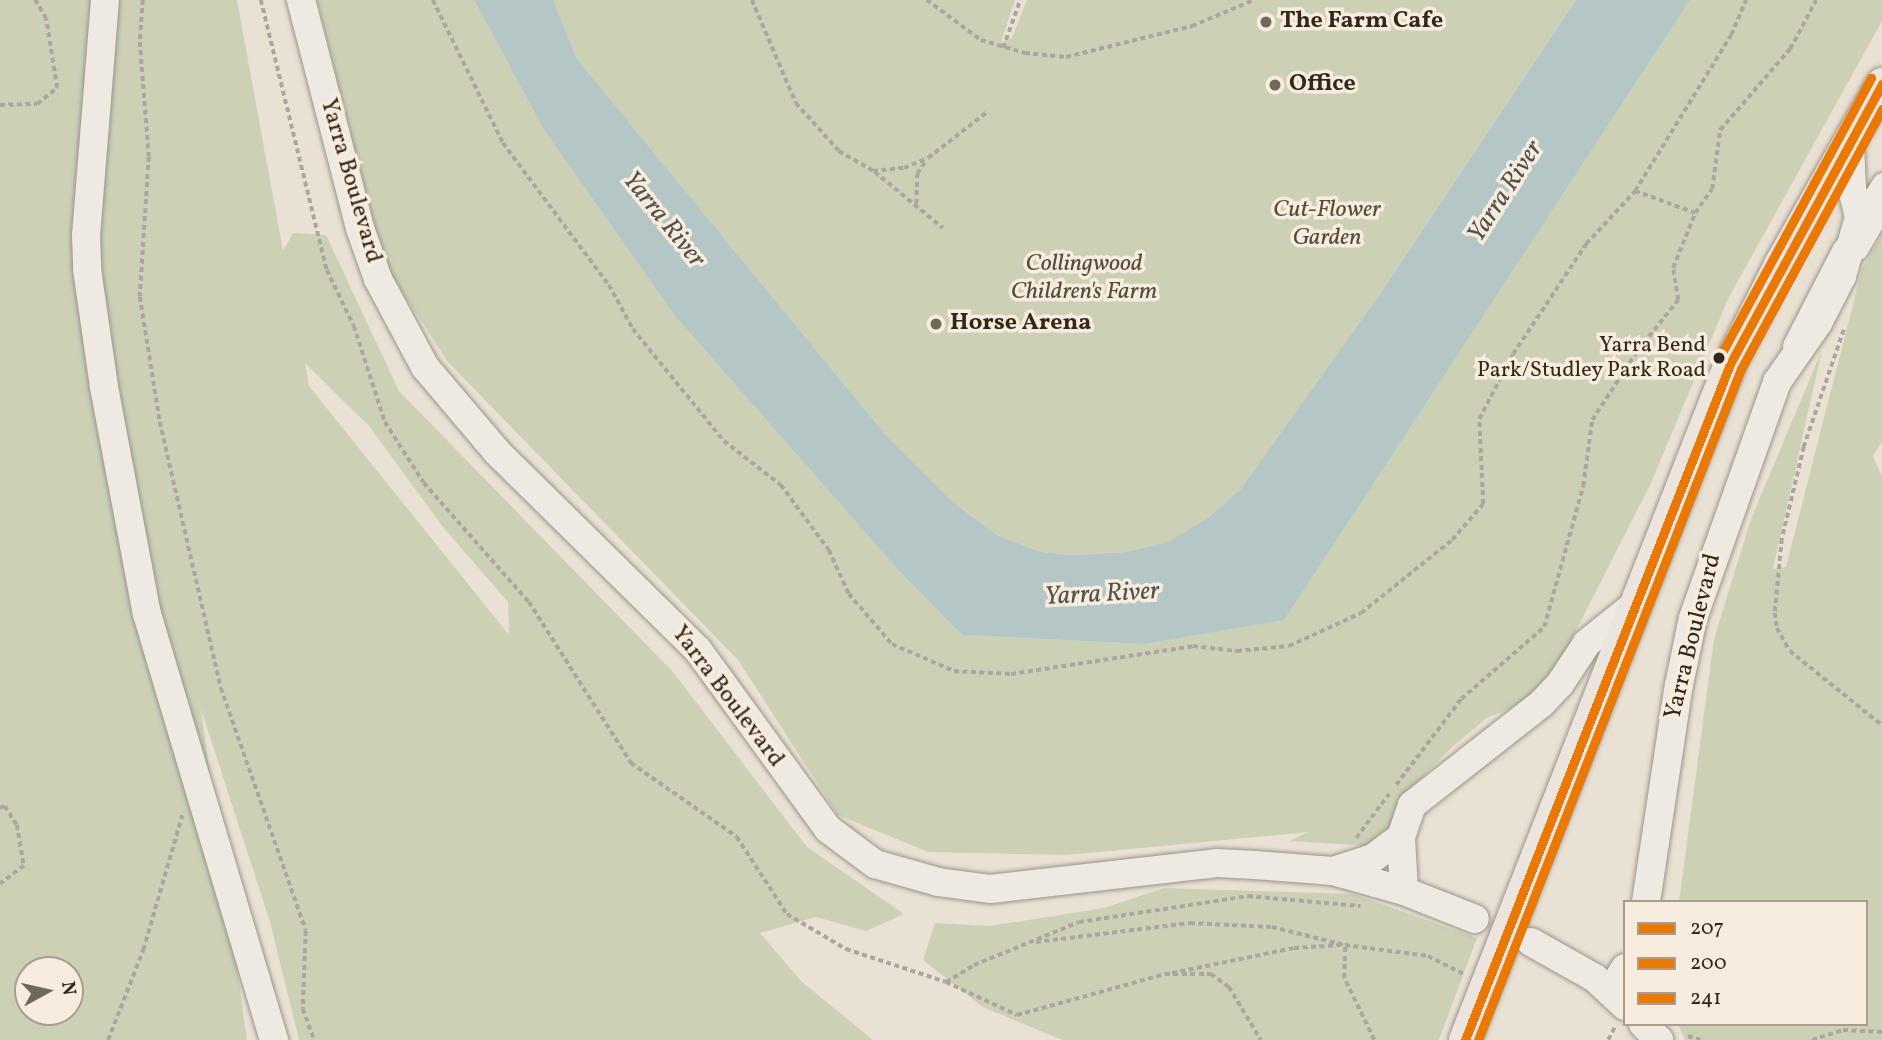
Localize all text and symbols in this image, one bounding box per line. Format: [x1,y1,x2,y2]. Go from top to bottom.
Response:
place label: The Farm Cafe [1280,8,1443,36]
marker: The Farm Cafe [1258,14,1274,30]
place label: Office [1289,71,1356,99]
marker: Office [1267,77,1283,93]
street label: Yarra Boulevard [313,95,387,267]
water label: Yarra River [1462,135,1550,249]
water label: Yarra River [615,165,711,275]
park label: Cut-Flower Garden [1273,197,1381,253]
park label: Collingwood Children's Farm [1011,251,1157,307]
place label: Horse Arena [950,310,1091,338]
marker: Horse Arena [928,316,944,332]
place label: Yarra Bend Park/Studley Park Road [1476,332,1706,384]
marker: Yarra Bend Park/Studley Park Road [1712,351,1726,365]
street label: Yarra Boulevard [1659,551,1729,723]
water label: Yarra River [1044,576,1160,614]
street label: Yarra Boulevard [664,620,790,774]
legend [1623,900,1868,1026]
text: 207 [1690,914,1724,943]
text: 200 [1690,949,1727,978]
north arrow [14,956,84,1026]
text: N [54,980,82,997]
text: 241 [1690,984,1721,1013]

